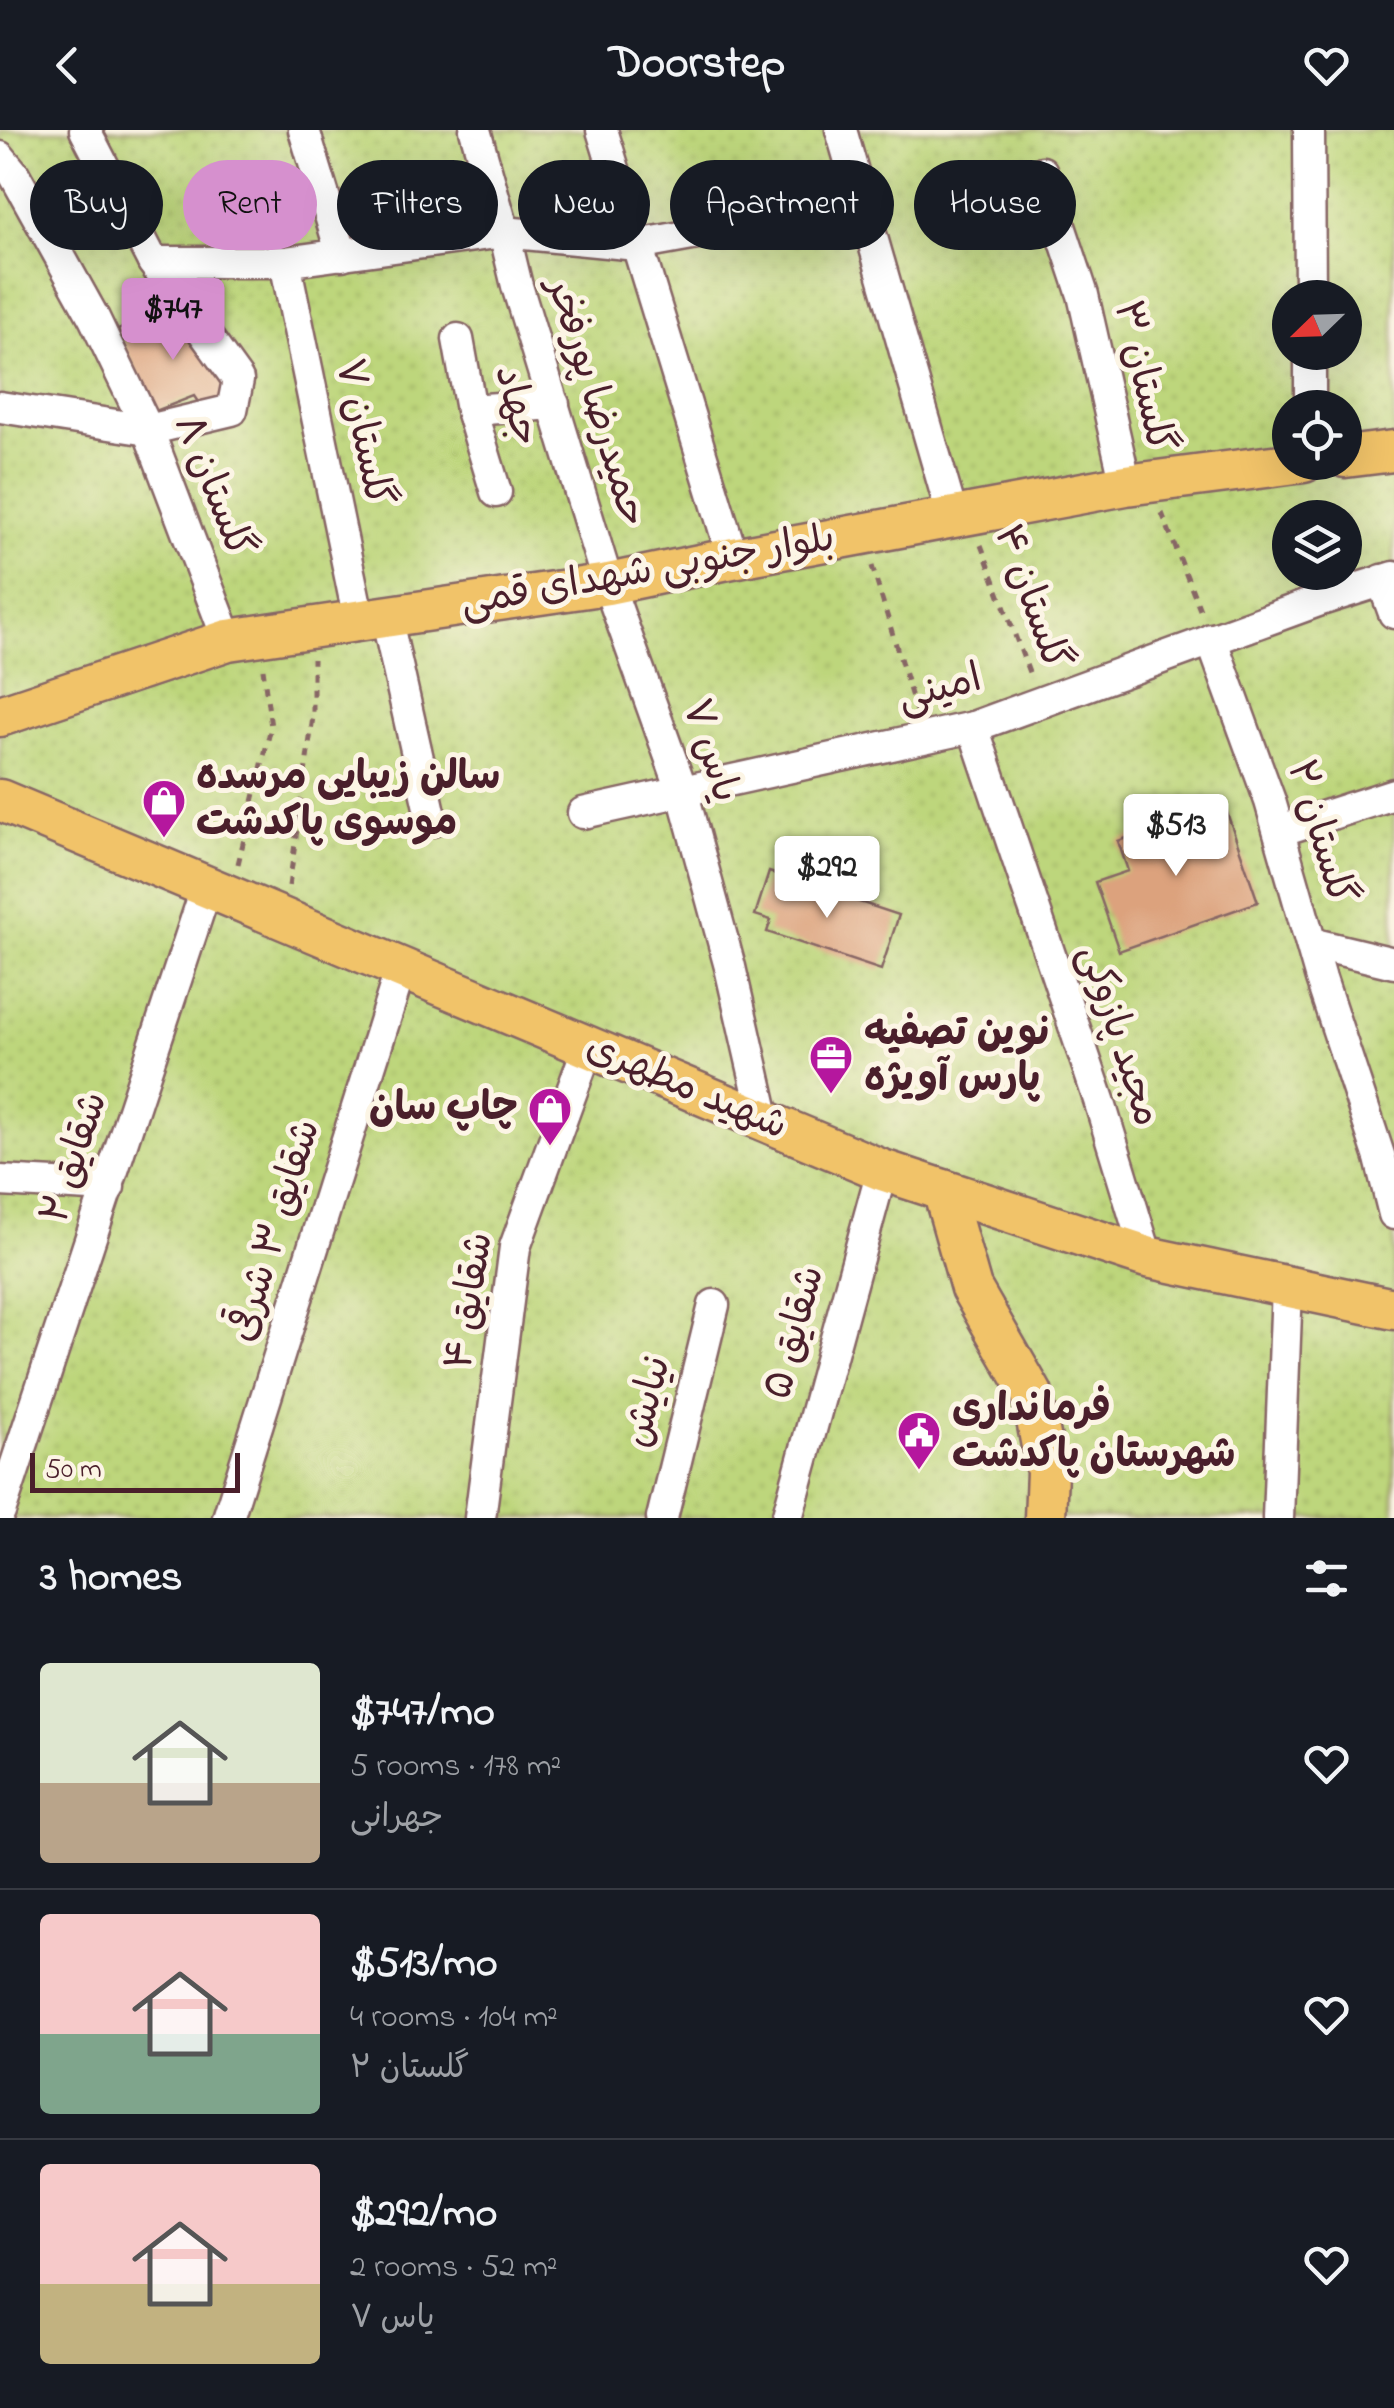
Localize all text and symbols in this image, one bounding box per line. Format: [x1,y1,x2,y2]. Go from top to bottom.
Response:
text: Doorstep [609,32,785,98]
icon: back [40,38,95,93]
icon: heart [1299,38,1354,93]
chip: Buy [30,160,163,250]
chip: Rent [183,160,317,250]
chip: Filters [337,160,498,250]
chip: New [518,160,650,250]
chip: Apartment [670,160,894,250]
chip: House [914,160,1076,250]
street label: حمیدرضا پورفخر [528,269,661,534]
pin: $747 [114,278,232,363]
north arrow [1272,280,1362,370]
map controls [1272,280,1362,590]
text: $747 [144,287,202,334]
street label: گلستان ۳ [1096,295,1188,459]
street label: گلستان ۷ [318,353,406,513]
street label: جهاد [476,359,554,453]
button: locate [1272,390,1362,480]
street label: گلستان ۸ [157,406,267,568]
button: layers [1272,500,1362,590]
street label: بلوار جنوبی شهدای قمی [456,510,840,634]
street label: گلستان ۴ [976,517,1084,679]
street label: امینی [891,651,989,729]
street label: یاس ۷ [665,692,753,810]
place label: سالن زیبایی مرسده موسوی پاکدشت [196,749,500,854]
street label: گلستان ۲ [1269,753,1369,913]
shop icon: سالن زیبایی مرسده موسوی پاکدشت [141,778,187,839]
pin: $513 [1117,794,1235,879]
text: $513 [1145,803,1207,850]
pin: $292 [768,836,886,921]
text: $292 [797,845,857,892]
street label: مجید پازوکی [1061,938,1175,1134]
place label: نوین تصفیه پارس آویژه [864,1005,1049,1110]
street label: شهید مطهری [576,1019,796,1157]
office icon: نوین تصفیه پارس آویژه [808,1034,854,1095]
place label: چاپ سان [369,1080,518,1139]
street label: شقایق ۲ [27,1084,125,1232]
shop icon: چاپ سان [527,1086,573,1147]
street label: شقایق ۳ شرقی [214,1112,338,1350]
street label: شقایق ۴ [431,1228,511,1374]
street label: شقایق ۵ [750,1260,842,1406]
street label: نیایش [609,1350,689,1454]
place label: فرمانداری شهرستان پاکدشت [952,1381,1236,1486]
public building icon: فرمانداری شهرستان پاکدشت [896,1410,942,1471]
scale bar [30,1448,240,1492]
text: 50 m [45,1450,102,1491]
text: 3 homes [40,1548,182,1609]
icon: filters [1299,1551,1354,1606]
text: $747/mo [350,1683,495,1744]
icon: home [120,1703,240,1823]
icon: heart [1299,1736,1354,1791]
text: 5 rooms · 178 m² [350,1744,561,1791]
text: جهرانی [350,1795,443,1842]
text: $513/mo [350,1934,498,1995]
icon: home [120,1954,240,2074]
icon: heart [1299,1987,1354,2042]
text: 4 rooms · 104 m² [350,1995,558,2042]
text: گلستان ۲ [350,2046,469,2093]
text: $292/mo [350,2184,497,2245]
icon: home [120,2204,240,2324]
icon: heart [1299,2237,1354,2292]
text: 2 rooms · 52 m² [350,2245,558,2292]
text: یاس ۷ [350,2296,435,2343]

